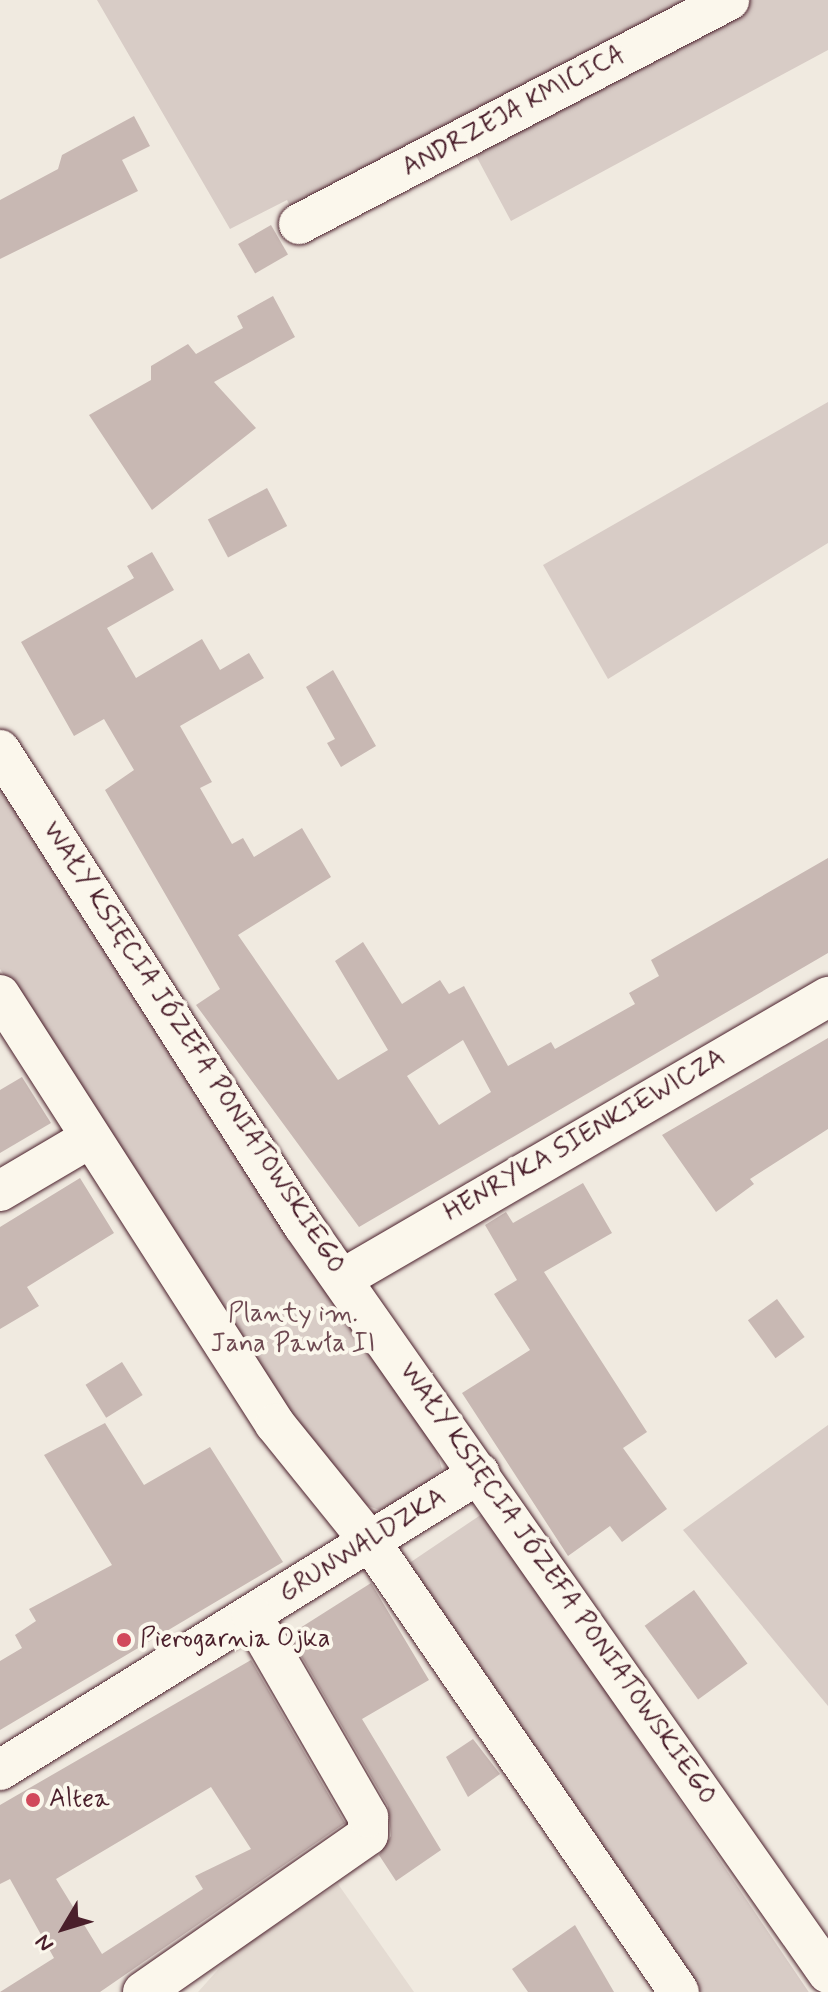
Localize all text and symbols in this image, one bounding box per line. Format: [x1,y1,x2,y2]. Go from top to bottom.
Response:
street label: ANDRZEJA KMICICA [390,36,638,188]
street label: WAŁY KSIĘCIA JÓZEFA PONIATOWSKIEGO [35,816,351,1280]
street label: HENRYKA SIENKIEWICZA [439,1043,731,1229]
park label: Planty im. Jana Pawła II [210,1299,376,1360]
street label: WAŁY KSIĘCIA JÓZEFA PONIATOWSKIEGO [391,1357,723,1811]
street label: GRUNWALDZKA [274,1482,452,1610]
place label: Pierogarnia Ojka [140,1624,330,1656]
marker: Pierogarnia Ojka [115,1631,133,1649]
place label: Altea [49,1784,109,1816]
marker: Altea [24,1791,42,1809]
north arrow [24,1888,104,1968]
text: N [30,1928,61,1957]

